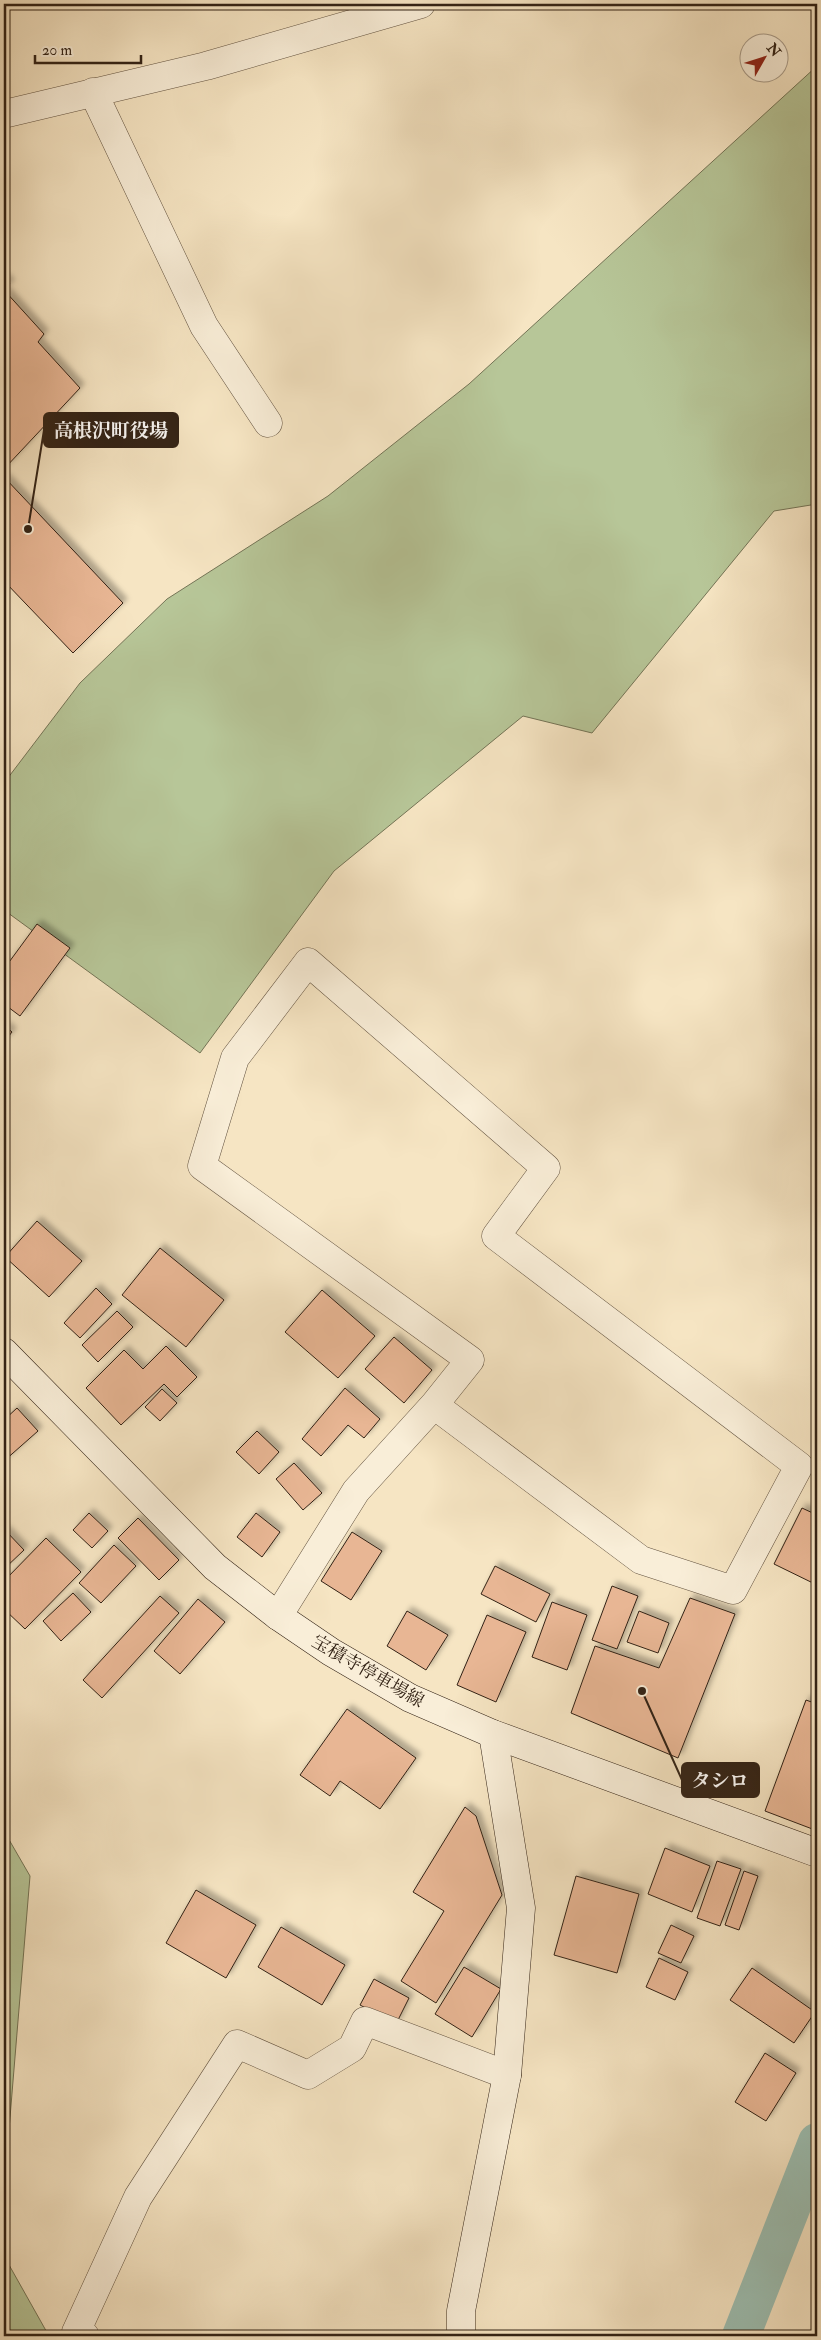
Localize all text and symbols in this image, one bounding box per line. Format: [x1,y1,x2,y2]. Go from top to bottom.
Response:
scale bar [35,32,141,64]
north arrow [738,32,788,82]
text: N [763,39,785,61]
text: 20 m [42,41,72,60]
callout: 高根沢町役場 [44,413,178,447]
text: 高根沢町役場 [54,419,168,443]
street label: 宝積寺停車場線 [307,1630,428,1713]
callout: タシロ [682,1763,759,1797]
text: タシロ [691,1769,749,1793]

